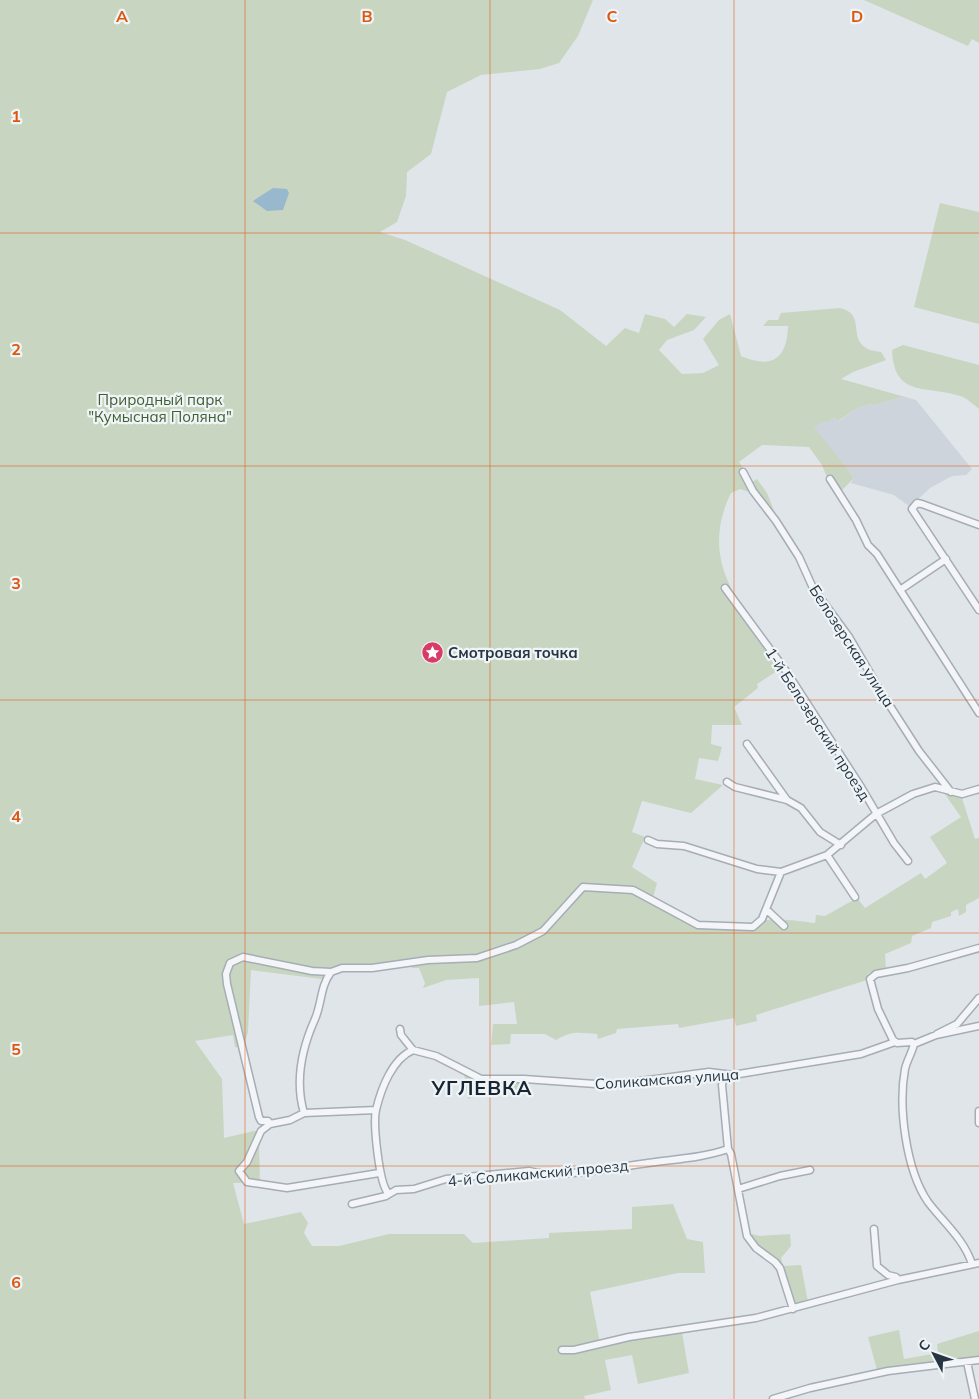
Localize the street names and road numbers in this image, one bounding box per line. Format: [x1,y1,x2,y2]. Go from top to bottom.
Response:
street label: Белозерская улица [805,581,899,711]
street label: 1-й Белозерский проезд [761,644,875,804]
street label: Соликамская улица [594,1064,740,1094]
street label: 4-й Соликамский проезд [447,1156,629,1190]

